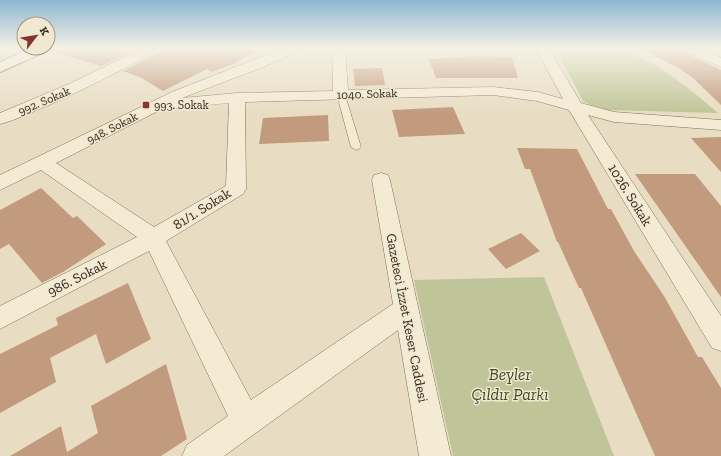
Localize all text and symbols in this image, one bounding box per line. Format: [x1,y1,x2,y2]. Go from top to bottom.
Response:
north arrow [16,16,56,56]
text: K [37,25,52,38]
street label: 992. Sokak [16,84,73,118]
street label: 1040. Sokak [336,86,398,102]
place label: 993. Sokak [154,98,209,112]
marker: 993. Sokak [141,100,151,110]
street label: 948. Sokak [84,109,140,147]
street label: 1026. Sokak [604,161,656,230]
street label: 81/1. Sokak [170,184,235,233]
street label: Gazeteci İzzet Keser Caddesi [382,232,432,404]
street label: 986. Sokak [44,256,110,300]
park label: Beyler Çıldır Parkı [471,364,549,404]

